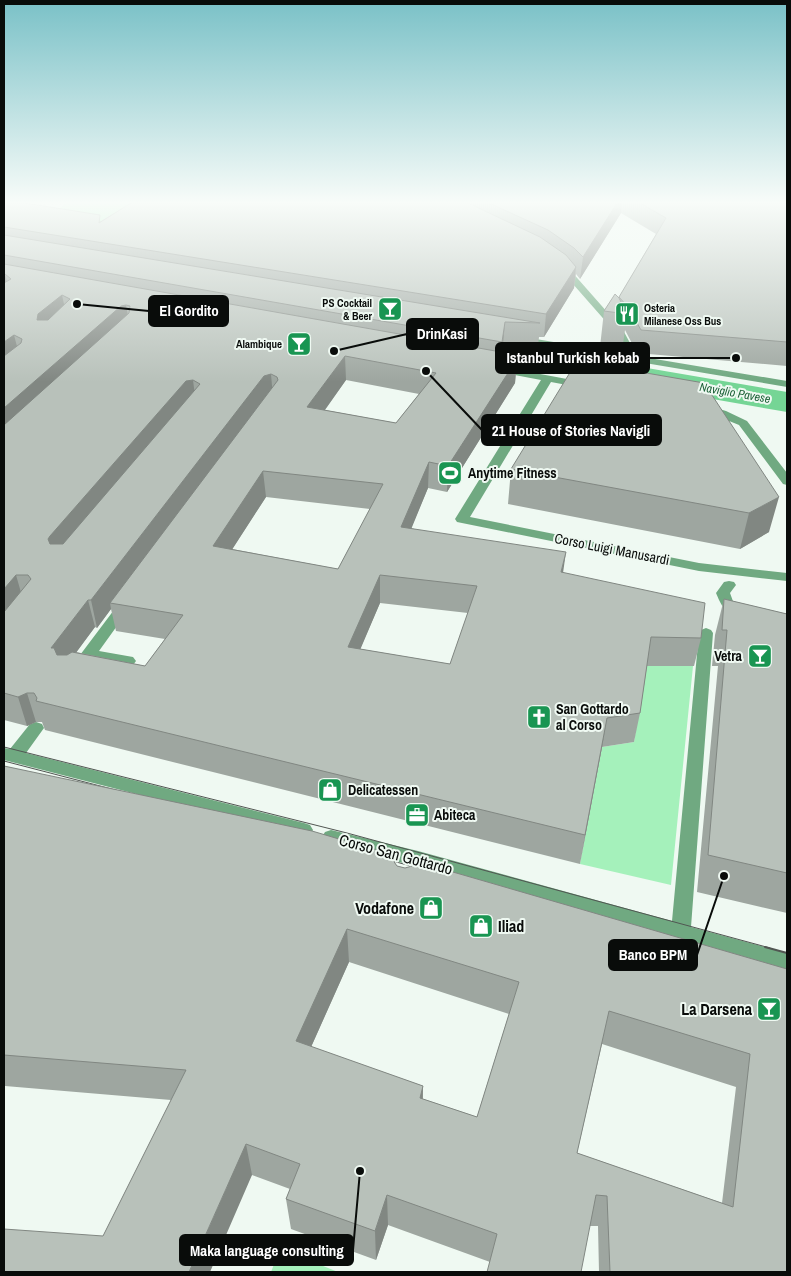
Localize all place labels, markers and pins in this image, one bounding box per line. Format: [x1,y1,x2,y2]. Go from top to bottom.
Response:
callout: El Gordito [149,296,228,326]
place label: PS Cocktail & Beer [322,296,372,323]
bar icon: PS Cocktail & Beer [377,296,403,322]
restaurant icon: Osteria Milanese Oss Bus [614,301,640,327]
place label: Osteria Milanese Oss Bus [644,301,721,328]
callout: DrinKasi [407,319,478,349]
bar icon: Alambique [286,331,312,357]
place label: Alambique [236,337,282,351]
callout: Istanbul Turkish kebab [496,343,649,373]
callout: 21 House of Stories Navigli [482,415,661,445]
sports icon: Anytime Fitness [437,460,463,486]
place label: Anytime Fitness [468,464,557,482]
bar icon: Vetra [747,643,773,669]
place label: Vetra [714,647,743,665]
place label: San Gottardo al Corso [556,700,629,734]
church icon: San Gottardo al Corso [526,704,552,730]
shop icon: Delicatessen [317,777,343,803]
place label: Delicatessen [348,781,418,799]
office icon: Abiteca [404,802,430,828]
place label: Abiteca [434,806,476,824]
shop icon: Vodafone [418,895,444,921]
place label: Vodafone [355,897,414,919]
shop icon: Iliad [468,913,494,939]
place label: Iliad [498,915,524,937]
callout: Banco BPM [609,940,697,970]
bar icon: La Darsena [756,996,782,1022]
place label: La Darsena [681,998,753,1020]
callout: Maka language consulting [180,1235,353,1265]

